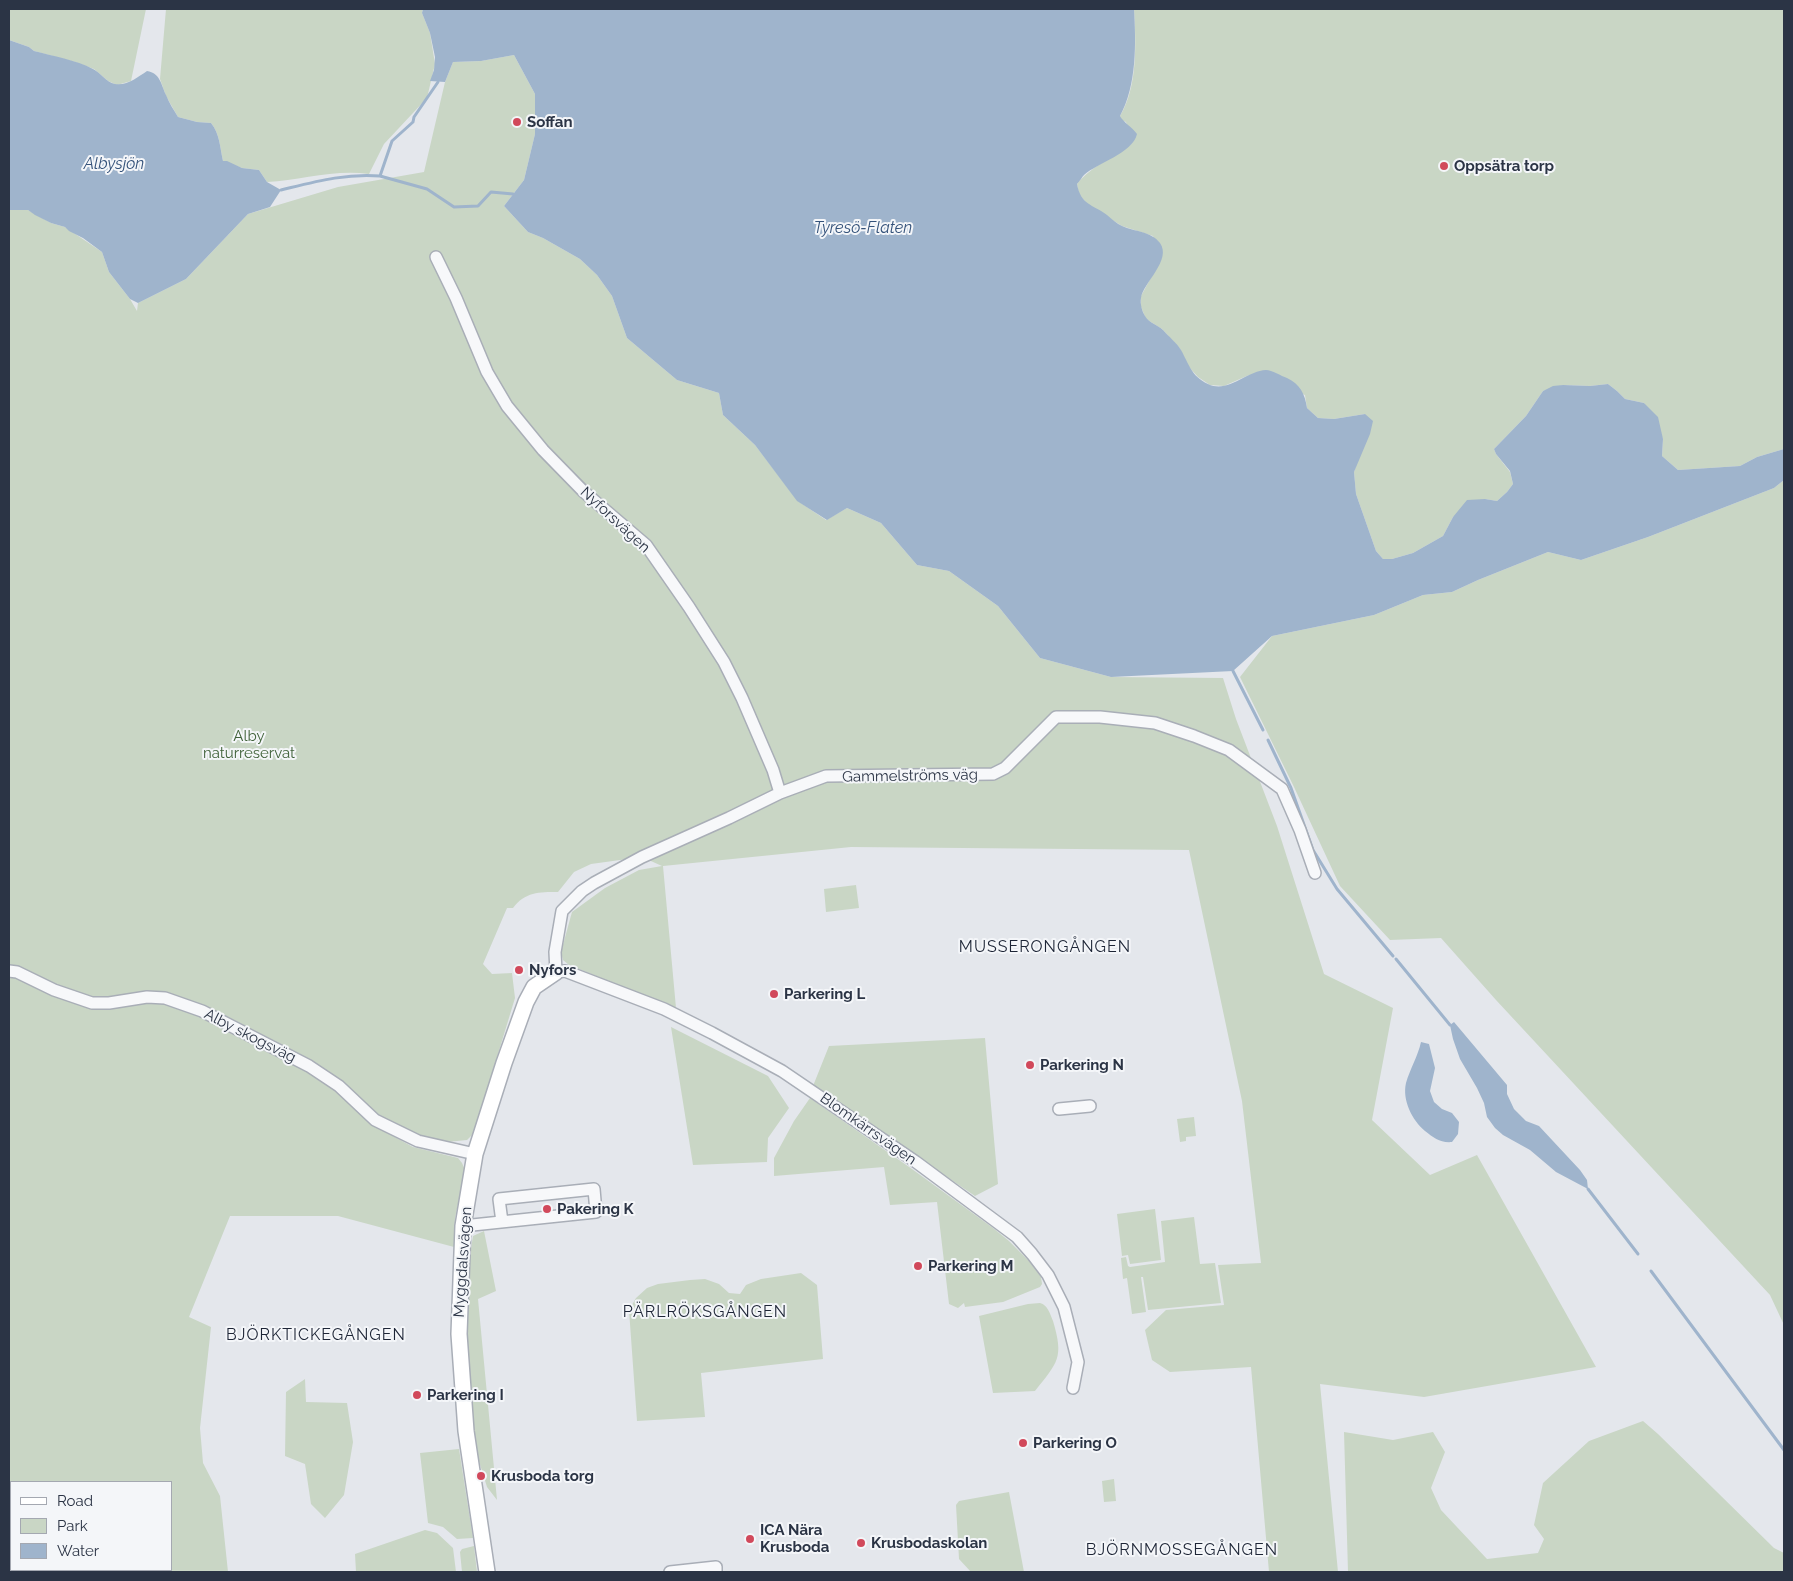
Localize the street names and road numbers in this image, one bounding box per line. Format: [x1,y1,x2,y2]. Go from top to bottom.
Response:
street label: Nyforsvägen [577,483,653,557]
street label: Gammelströms väg [842,766,978,786]
street label: Alby skogsväg [201,1005,299,1067]
street label: Blomkärrsvägen [816,1089,920,1169]
street label: Myggdalsvägen [450,1206,476,1318]

